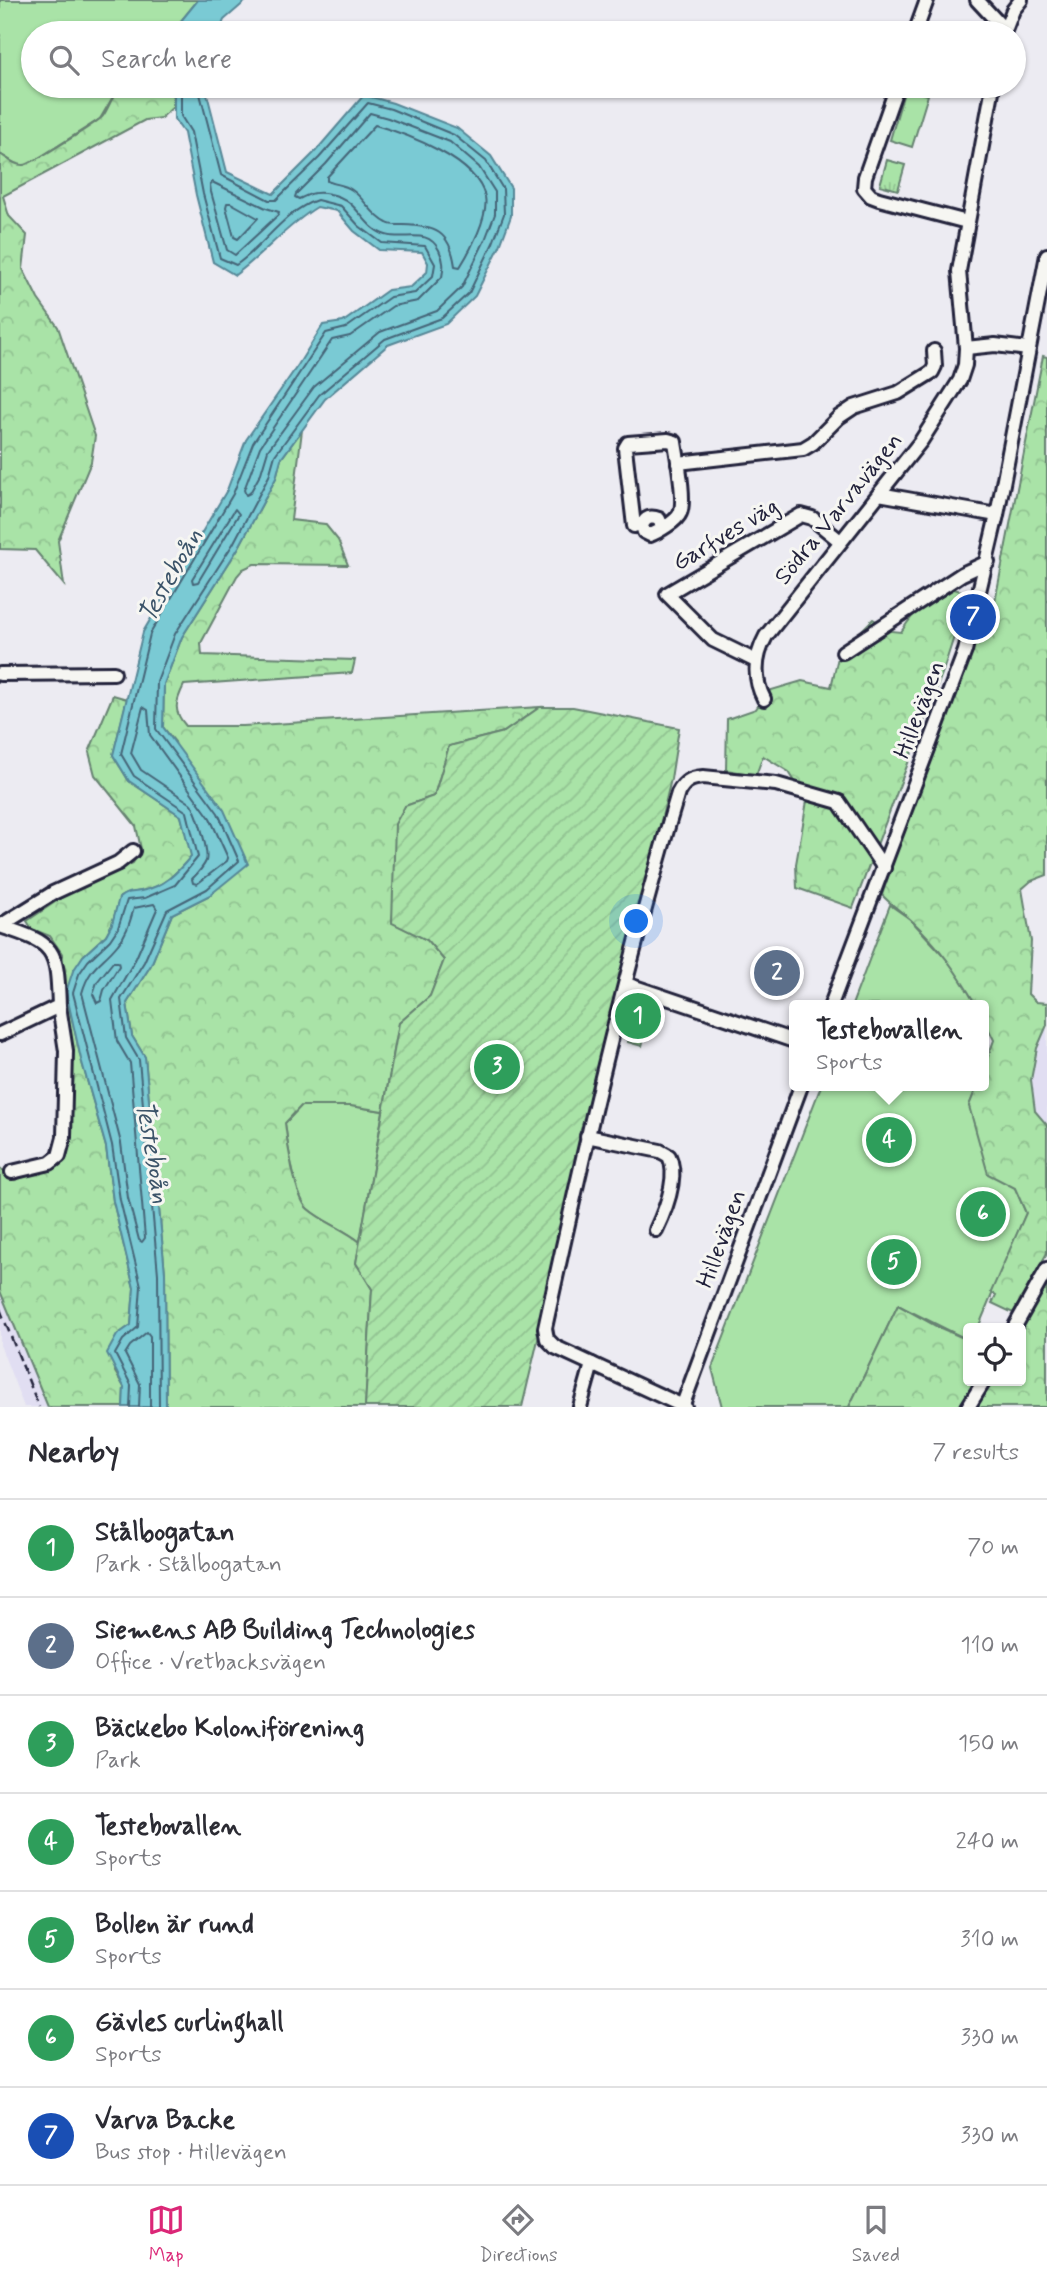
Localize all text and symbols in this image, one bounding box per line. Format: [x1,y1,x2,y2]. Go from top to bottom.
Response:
search box [21,21,1026,98]
icon: search [45,41,83,79]
text: Search here [101,43,232,77]
street label: Södra Varvavägen [768,426,910,592]
street label: Garfves väg [667,491,785,579]
water label: Testeboån [131,522,211,630]
pin: 7 [950,591,996,643]
street label: Hillevägen [887,657,953,763]
your location [619,904,653,938]
pin: 2 [754,947,800,999]
pin: 1 [615,990,661,1042]
popup [789,1000,989,1091]
text: Testebovallen [816,1014,962,1048]
pin: 3 [474,1041,520,1093]
text: Sports [816,1048,883,1078]
water label: Testeboån [126,1098,178,1206]
pin: 4 [866,1114,912,1166]
street label: Hillevägen [690,1186,754,1292]
pin: 6 [960,1188,1006,1240]
pin: 5 [871,1236,917,1288]
map controls [963,1323,1026,1386]
button: locate [963,1323,1026,1386]
text: Nearby [28,1433,119,1472]
text: 7 results [932,1438,1019,1468]
text: Stålbogatan [95,1516,235,1550]
text: 1 [46,1533,56,1563]
text: 70 m [967,1533,1019,1563]
text: Park · Stålbogatan [95,1550,282,1580]
text: Siemens AB Building Technologies [95,1614,475,1648]
text: 2 [45,1631,57,1661]
text: 110 m [960,1631,1019,1661]
text: Office · Vretbacksvägen [95,1648,326,1678]
text: Bäckebo Koloniförening [95,1712,364,1746]
text: 3 [46,1729,56,1759]
text: 150 m [958,1729,1019,1759]
text: Park [95,1746,141,1776]
text: Testebovallen [95,1810,241,1844]
text: 4 [44,1827,58,1857]
text: 240 m [955,1827,1019,1857]
text: Sports [95,1844,162,1874]
text: Bollen är rund [95,1908,254,1942]
text: 5 [44,1925,58,1955]
text: 310 m [960,1925,1019,1955]
text: Sports [95,1942,162,1972]
text: Gävles curlinghall [95,2006,284,2040]
text: 6 [45,2023,57,2053]
text: 330 m [961,2023,1019,2053]
text: Sports [95,2040,162,2070]
text: Varva Backe [95,2104,235,2138]
text: 7 [44,2121,58,2151]
text: 330 m [961,2121,1019,2151]
text: Bus stop · Hillevägen [95,2138,287,2168]
tab: Map [147,2201,185,2268]
tab: Directions [479,2201,558,2268]
tab: Saved [852,2201,900,2268]

